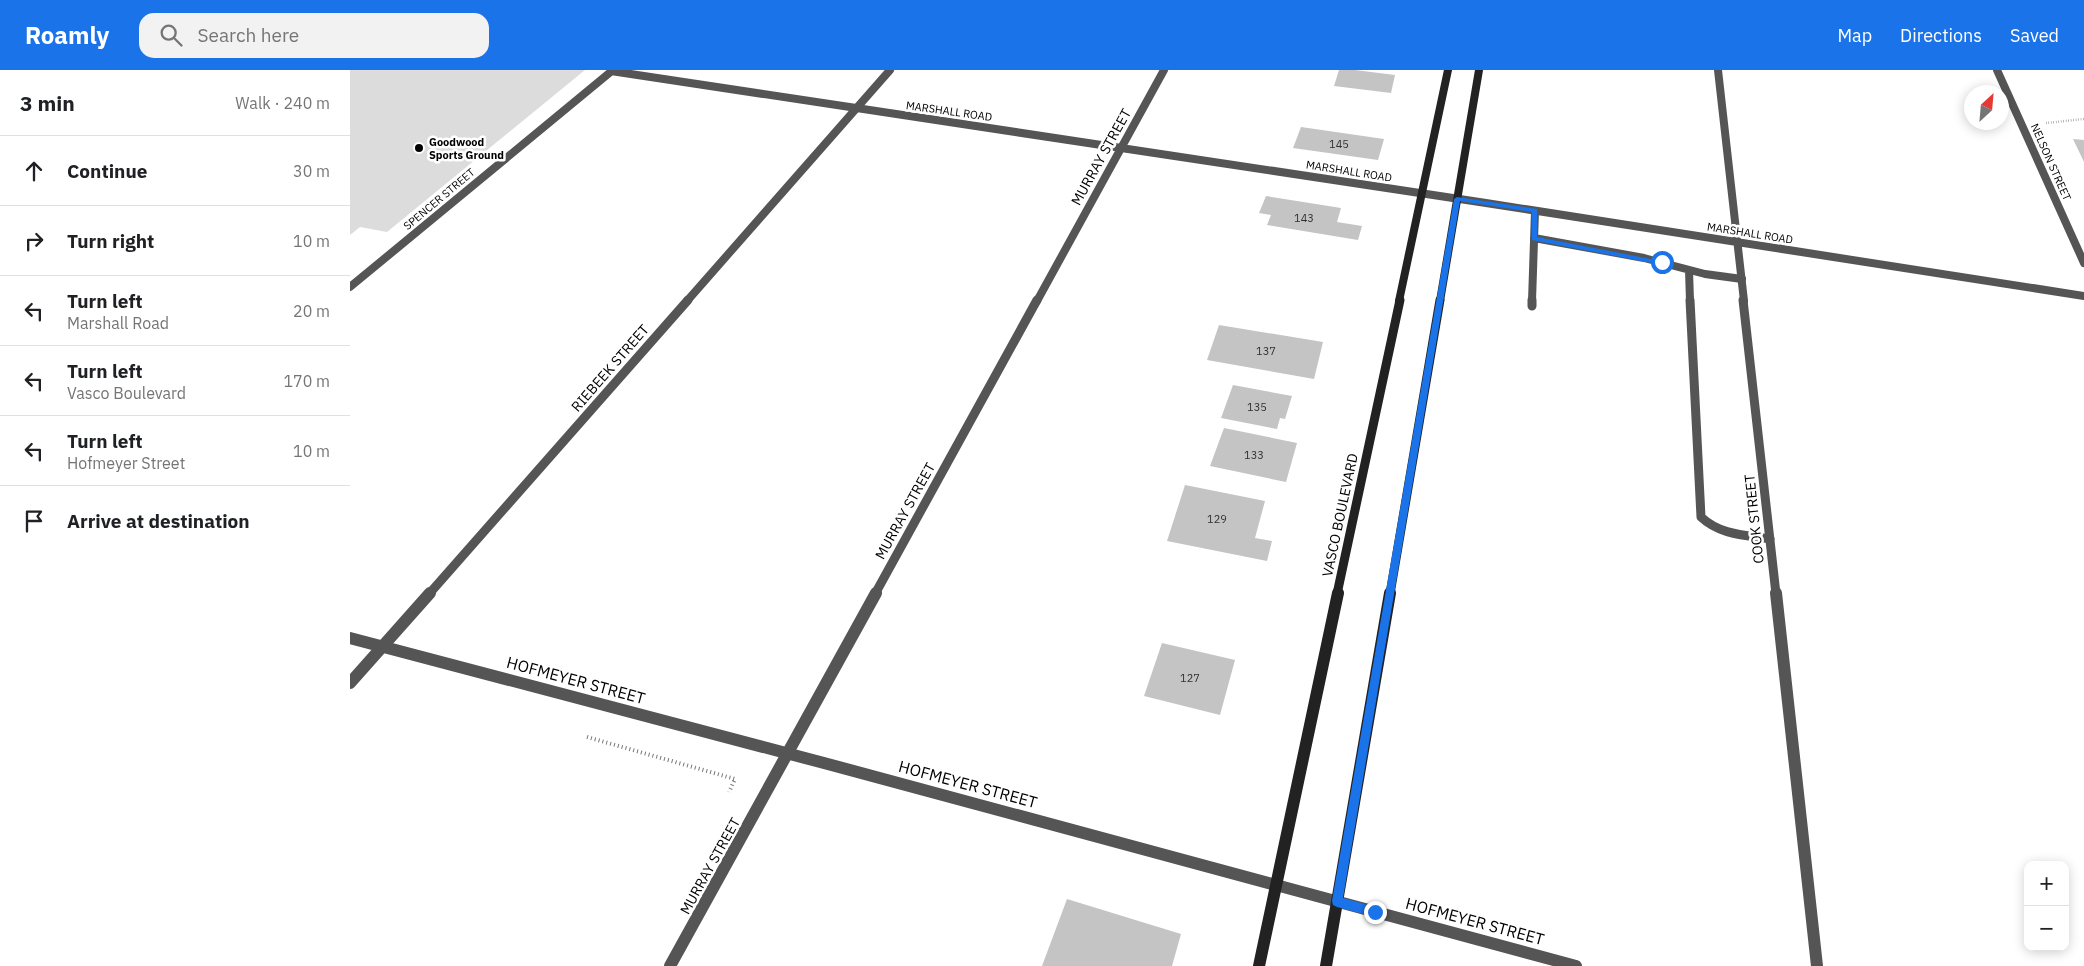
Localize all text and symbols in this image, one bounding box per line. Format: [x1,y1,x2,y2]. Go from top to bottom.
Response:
search box [139,13,489,58]
text: Roamly [25,19,109,51]
icon: search [157,21,185,49]
text: Search here [197,23,299,47]
text: Map [1837,24,1872,47]
text: Directions [1900,24,1982,47]
text: Saved [2010,24,2059,47]
north arrow [1964,85,2009,130]
text: 3 min [20,89,75,117]
text: Walk · 240 m [235,93,330,113]
street label: MARSHALL ROAD [905,98,993,124]
street label: MURRAY STREET [1067,105,1135,209]
street label: NELSON STREET [2028,121,2075,203]
place label: Goodwood Sports Ground [429,135,504,162]
house number: 145 [1329,137,1349,151]
marker: Goodwood Sports Ground [413,142,425,154]
icon: ahead [20,157,48,185]
street label: MARSHALL ROAD [1305,157,1393,185]
text: Continue [67,159,147,183]
text: 30 m [293,161,330,181]
street label: SPENCER STREET [400,165,478,233]
house number: 143 [1294,211,1314,225]
street label: MARSHALL ROAD [1706,219,1794,247]
icon: right [20,227,48,255]
text: Turn right [67,229,154,253]
text: 10 m [293,231,330,251]
route start [1651,251,1674,274]
text: Turn left [67,289,143,313]
icon: left [20,297,48,325]
text: 20 m [293,301,330,321]
text: Marshall Road [67,313,169,333]
street label: RIEBEEK STREET [567,321,653,415]
house number: 137 [1256,344,1276,358]
text: Turn left [67,359,143,383]
icon: left [20,367,48,395]
text: 170 m [283,371,330,391]
text: Vasco Boulevard [67,383,186,403]
house number: 135 [1247,400,1267,414]
text: Turn left [67,429,143,453]
icon: left [20,437,48,465]
text: 10 m [293,441,330,461]
house number: 133 [1244,448,1264,462]
street label: VASCO BOULEVARD [1318,452,1362,578]
text: Hofmeyer Street [67,453,185,473]
street label: MURRAY STREET [871,459,939,563]
street label: COOK STREET [1740,473,1768,565]
icon: arrive [20,507,48,535]
text: Arrive at destination [67,509,250,533]
house number: 129 [1207,512,1227,526]
street label: HOFMEYER STREET [504,652,648,708]
house number: 127 [1180,671,1200,685]
street label: HOFMEYER STREET [896,756,1040,812]
street label: MURRAY STREET [676,814,744,918]
map controls [2024,861,2069,951]
button: + [2024,861,2069,906]
street label: HOFMEYER STREET [1403,893,1547,949]
route end [1364,901,1387,924]
button: − [2024,906,2069,951]

